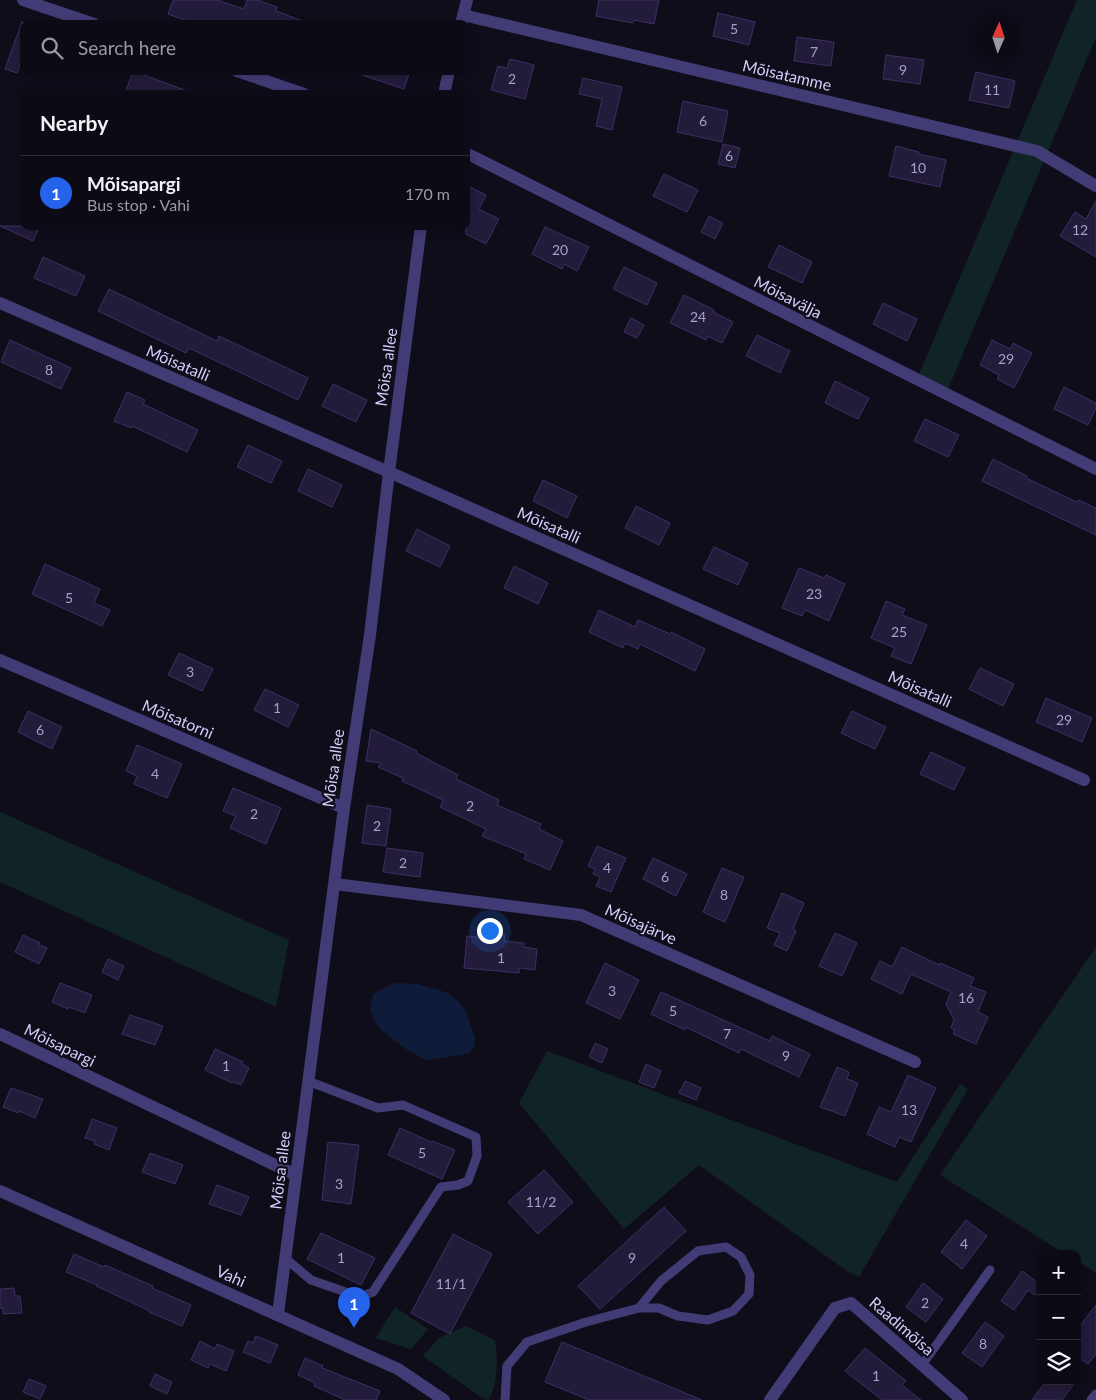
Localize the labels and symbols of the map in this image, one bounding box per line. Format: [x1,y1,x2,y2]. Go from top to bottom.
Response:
north arrow [976,15,1021,60]
house number: 5 [730,20,738,37]
house number: 7 [810,43,818,60]
street label: Mõisatamme [741,55,833,94]
house number: 9 [899,61,907,78]
house number: 2 [508,70,516,87]
house number: 11 [984,81,1000,98]
house number: 6 [699,112,707,129]
house number: 6 [725,147,733,164]
house number: 10 [910,159,926,176]
house number: 12 [1072,221,1088,238]
house number: 20 [552,241,568,258]
street label: Mõisavälja [751,271,825,322]
house number: 24 [690,308,706,325]
street label: Mõisa allee [371,327,400,407]
street label: Mõisatalli [143,341,213,384]
house number: 29 [998,350,1014,367]
house number: 8 [45,361,53,378]
street label: Mõisatalli [515,502,584,547]
house number: 23 [806,585,822,602]
house number: 5 [65,589,73,606]
house number: 25 [891,623,907,640]
house number: 3 [186,663,194,680]
street label: Mõisatalli [886,666,955,711]
street label: Mõisatorni [140,695,217,742]
house number: 1 [273,699,281,716]
house number: 29 [1056,711,1072,728]
house number: 6 [36,721,44,738]
street label: Mõisa allee [318,728,347,808]
house number: 4 [151,765,159,782]
house number: 2 [466,797,474,814]
house number: 2 [250,805,258,822]
house number: 2 [373,817,381,834]
house number: 2 [399,854,407,871]
house number: 4 [603,859,611,876]
house number: 6 [661,868,669,885]
house number: 8 [720,886,728,903]
street label: Mõisajärve [602,899,680,948]
your location [477,918,503,944]
house number: 1 [497,949,505,966]
house number: 3 [608,982,616,999]
house number: 16 [958,989,974,1006]
house number: 5 [669,1002,677,1019]
street label: Mõisapargi [21,1019,99,1070]
house number: 7 [723,1025,731,1042]
house number: 9 [782,1047,790,1064]
house number: 1 [222,1057,230,1074]
house number: 13 [901,1101,917,1118]
street label: Mõisa allee [265,1130,294,1210]
house number: 5 [418,1144,426,1161]
house number: 3 [335,1175,343,1192]
house number: 11/2 [526,1193,556,1210]
house number: 4 [960,1235,968,1252]
house number: 1 [337,1249,345,1266]
house number: 9 [628,1249,636,1266]
street label: Vahi [213,1261,249,1290]
house number: 11/1 [436,1275,466,1292]
pin: 1 [338,1287,370,1328]
street label: Raadimõisa [866,1292,939,1359]
house number: 2 [921,1294,929,1311]
house number: 8 [979,1335,987,1352]
house number: 1 [872,1367,880,1384]

